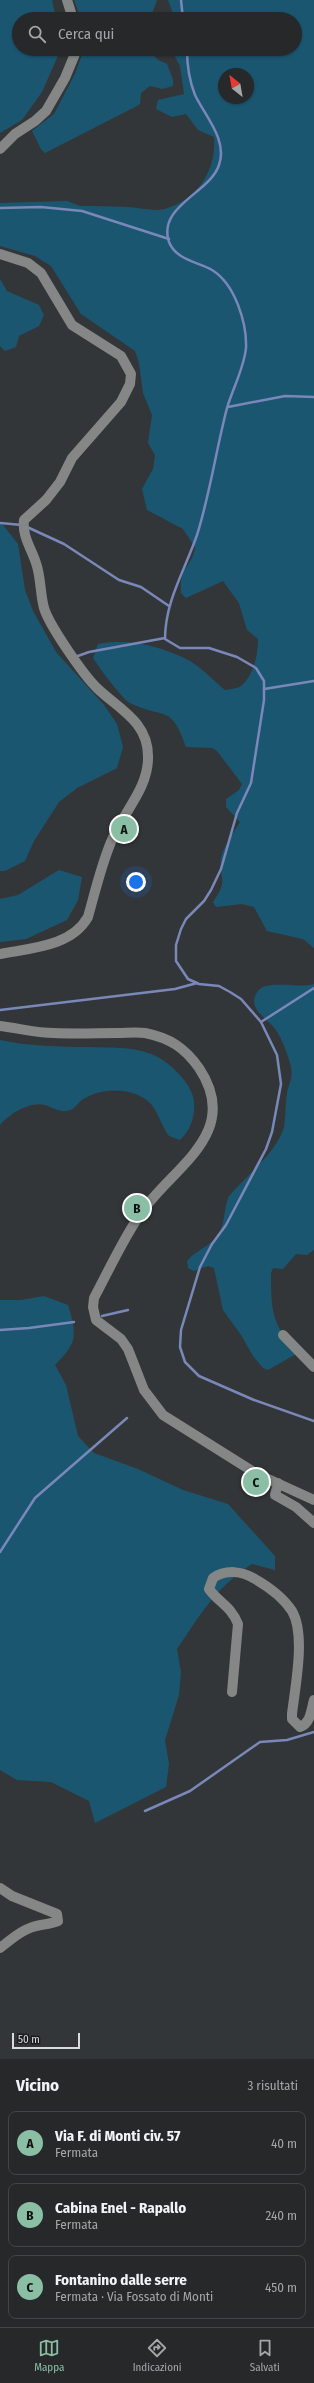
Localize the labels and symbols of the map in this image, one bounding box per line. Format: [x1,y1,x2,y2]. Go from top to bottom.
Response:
north arrow [218,68,254,104]
pin: A [111,814,137,844]
your location [126,872,146,892]
pin: B [124,1193,150,1223]
pin: C [243,1467,269,1497]
scale bar [12,2031,80,2050]

